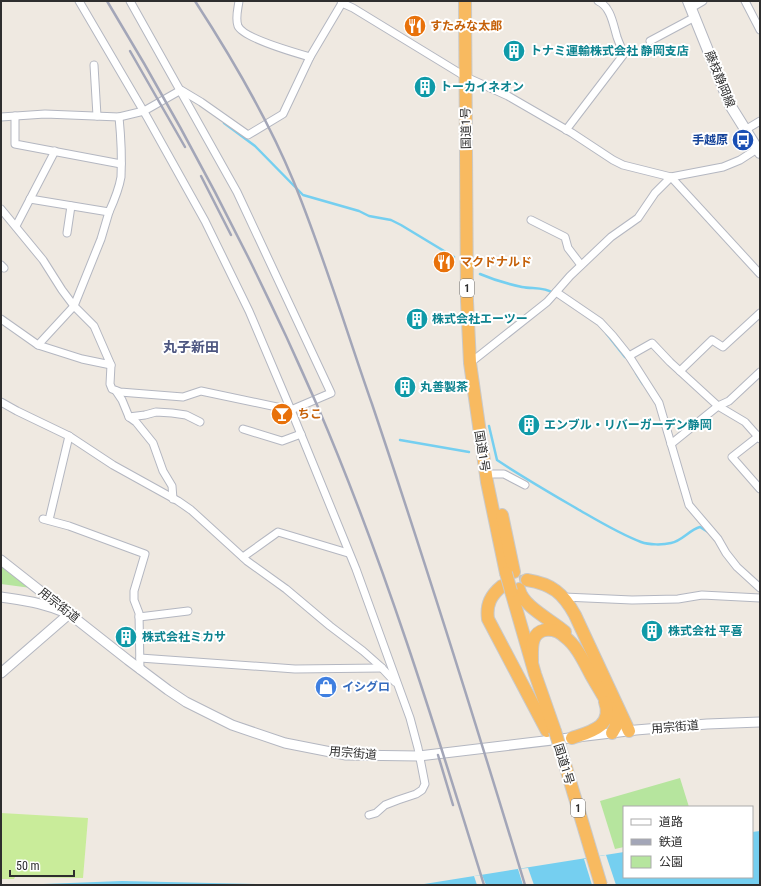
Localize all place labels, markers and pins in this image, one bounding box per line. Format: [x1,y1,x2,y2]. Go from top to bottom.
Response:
restaurant icon: すたみな太郎 [402,13,428,39]
place label: すたみな太郎 [430,19,502,33]
building icon: トナミ運輸株式会社 静岡支店 [501,38,527,64]
place label: トナミ運輸株式会社 静岡支店 [530,44,689,58]
building icon: トーカイネオン [412,74,438,100]
place label: トーカイネオン [440,80,524,94]
bus stop icon: 手越原 [730,127,756,153]
place label: 手越原 [692,133,728,147]
restaurant icon: マクドナルド [431,249,457,275]
place label: マクドナルド [460,255,532,269]
building icon: 株式会社エーツー [404,306,430,332]
place label: 株式会社エーツー [432,312,528,326]
building icon: 丸善製茶 [392,374,418,400]
place label: 丸善製茶 [420,380,468,394]
bar icon: ちこ [269,401,295,427]
place label: ちこ [298,407,322,421]
building icon: エンブル・リバーガーデン静岡 [516,412,542,438]
place label: エンブル・リバーガーデン静岡 [544,418,712,432]
building icon: 株式会社 平喜 [639,618,665,644]
building icon: 株式会社ミカサ [113,624,139,650]
place label: 株式会社 平喜 [668,624,743,638]
place label: 株式会社ミカサ [142,630,226,644]
shop icon: イシグロ [313,674,339,700]
place label: イシグロ [342,680,390,694]

